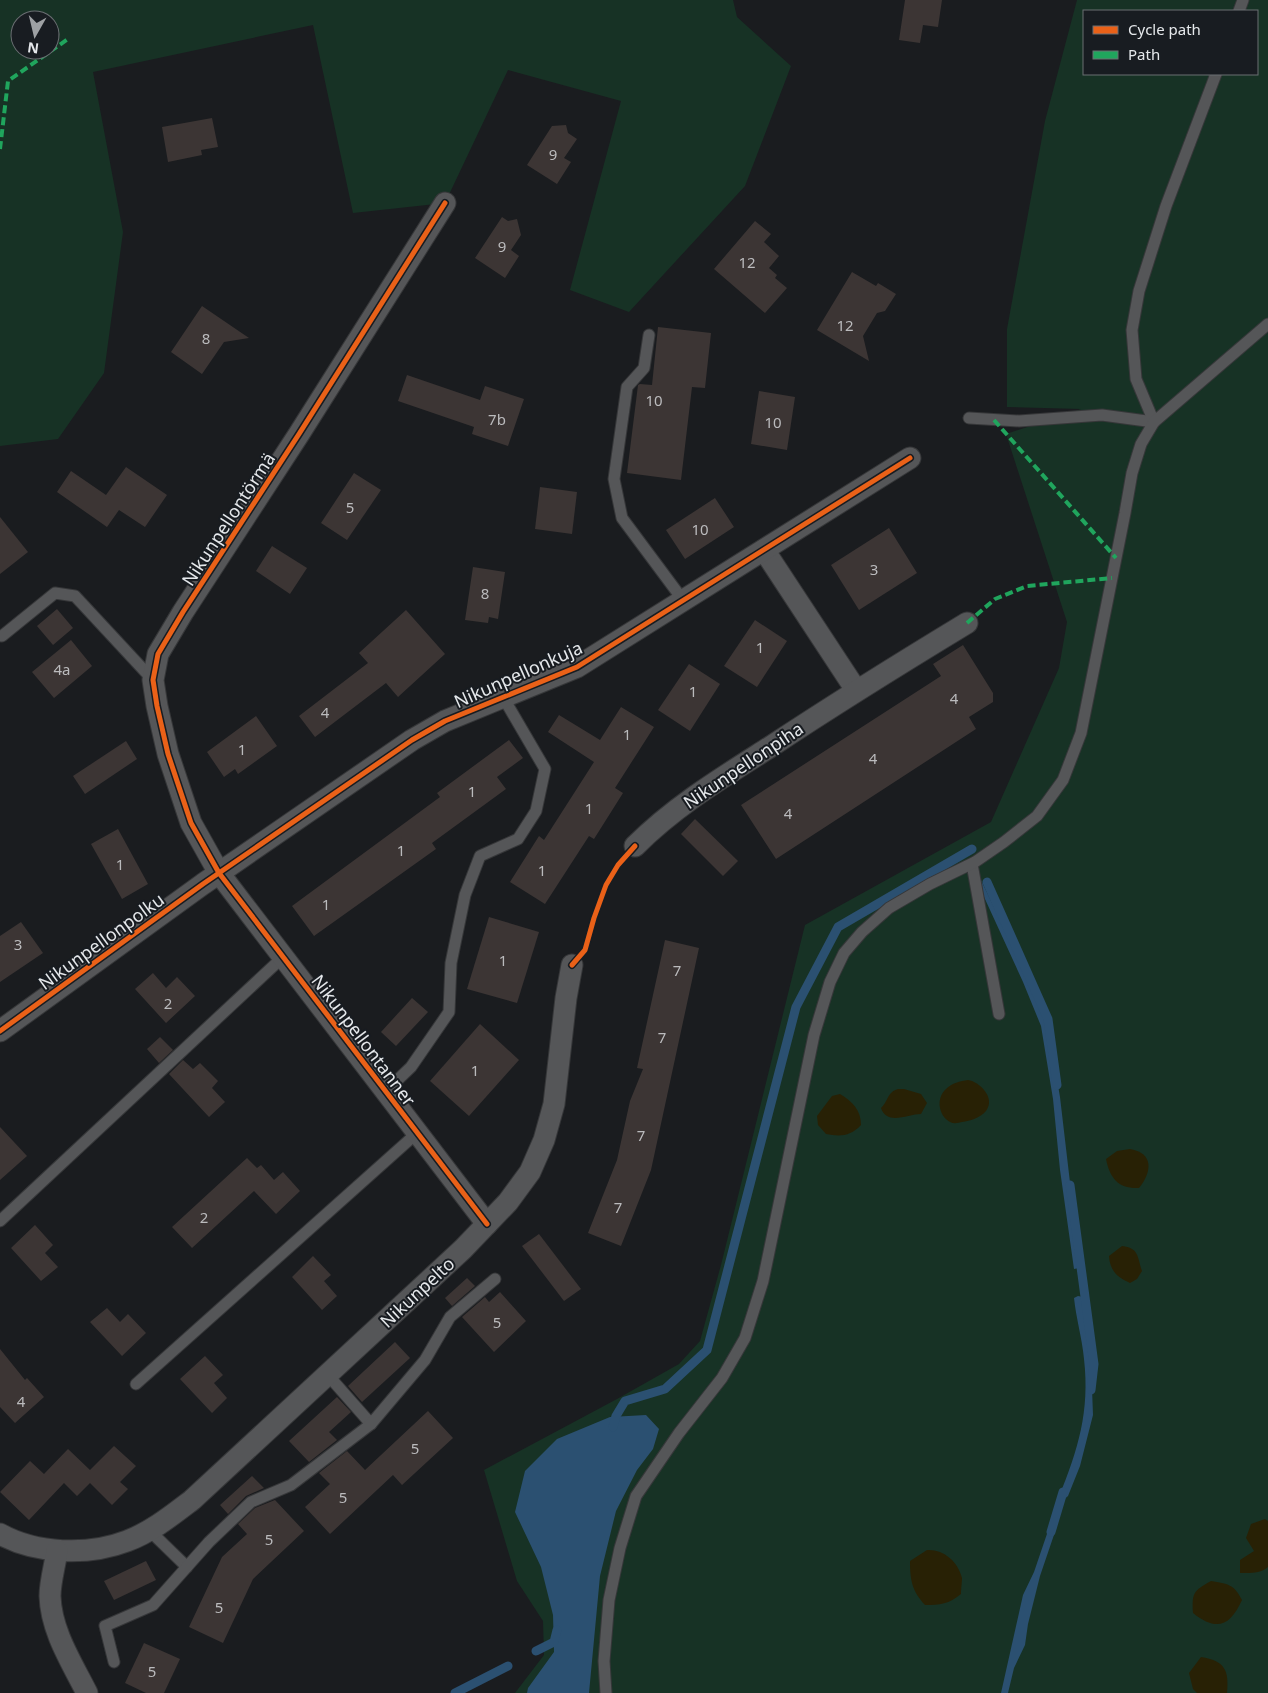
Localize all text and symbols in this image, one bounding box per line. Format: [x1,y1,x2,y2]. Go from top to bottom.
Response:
north arrow [10,10,60,60]
legend [1083,10,1258,75]
text: Cycle path [1128,19,1201,39]
text: N [26,38,40,59]
text: Path [1128,44,1160,64]
house number: 9 [549,144,557,164]
house number: 9 [498,236,506,256]
house number: 12 [738,252,756,272]
house number: 12 [836,315,854,335]
house number: 8 [202,328,210,348]
house number: 10 [645,390,663,410]
house number: 7b [488,409,506,429]
house number: 10 [764,412,782,432]
street label: Nikunpellontörmä [176,448,280,590]
house number: 5 [346,497,354,517]
house number: 10 [691,519,709,539]
house number: 3 [870,559,878,579]
house number: 8 [481,583,489,603]
street label: Nikunpellonkuja [450,635,586,713]
house number: 1 [756,637,764,657]
house number: 4a [54,659,71,679]
house number: 1 [689,681,697,701]
house number: 4 [950,688,959,708]
house number: 4 [321,702,330,722]
street label: Nikunpellonpiha [678,716,808,814]
house number: 1 [623,724,631,744]
house number: 1 [238,739,246,759]
house number: 4 [869,748,878,768]
house number: 1 [468,781,476,801]
house number: 1 [585,798,593,818]
house number: 4 [784,803,793,823]
house number: 1 [397,840,405,860]
house number: 1 [116,854,124,874]
house number: 1 [538,860,546,880]
street label: Nikunpellonpolku [33,887,169,995]
house number: 1 [322,894,330,914]
house number: 3 [14,934,22,954]
house number: 1 [499,950,507,970]
house number: 7 [673,960,681,980]
street label: Nikunpellontanner [307,969,422,1111]
house number: 2 [164,993,172,1013]
house number: 7 [658,1027,666,1047]
house number: 1 [471,1060,479,1080]
house number: 7 [637,1125,645,1145]
house number: 7 [614,1197,622,1217]
house number: 2 [200,1207,208,1227]
street label: Nikunpelto [375,1251,459,1333]
house number: 5 [493,1312,501,1332]
house number: 4 [17,1391,26,1411]
house number: 5 [411,1438,419,1458]
house number: 5 [339,1487,347,1507]
house number: 5 [265,1529,273,1549]
house number: 5 [215,1597,223,1617]
house number: 5 [148,1661,156,1681]

